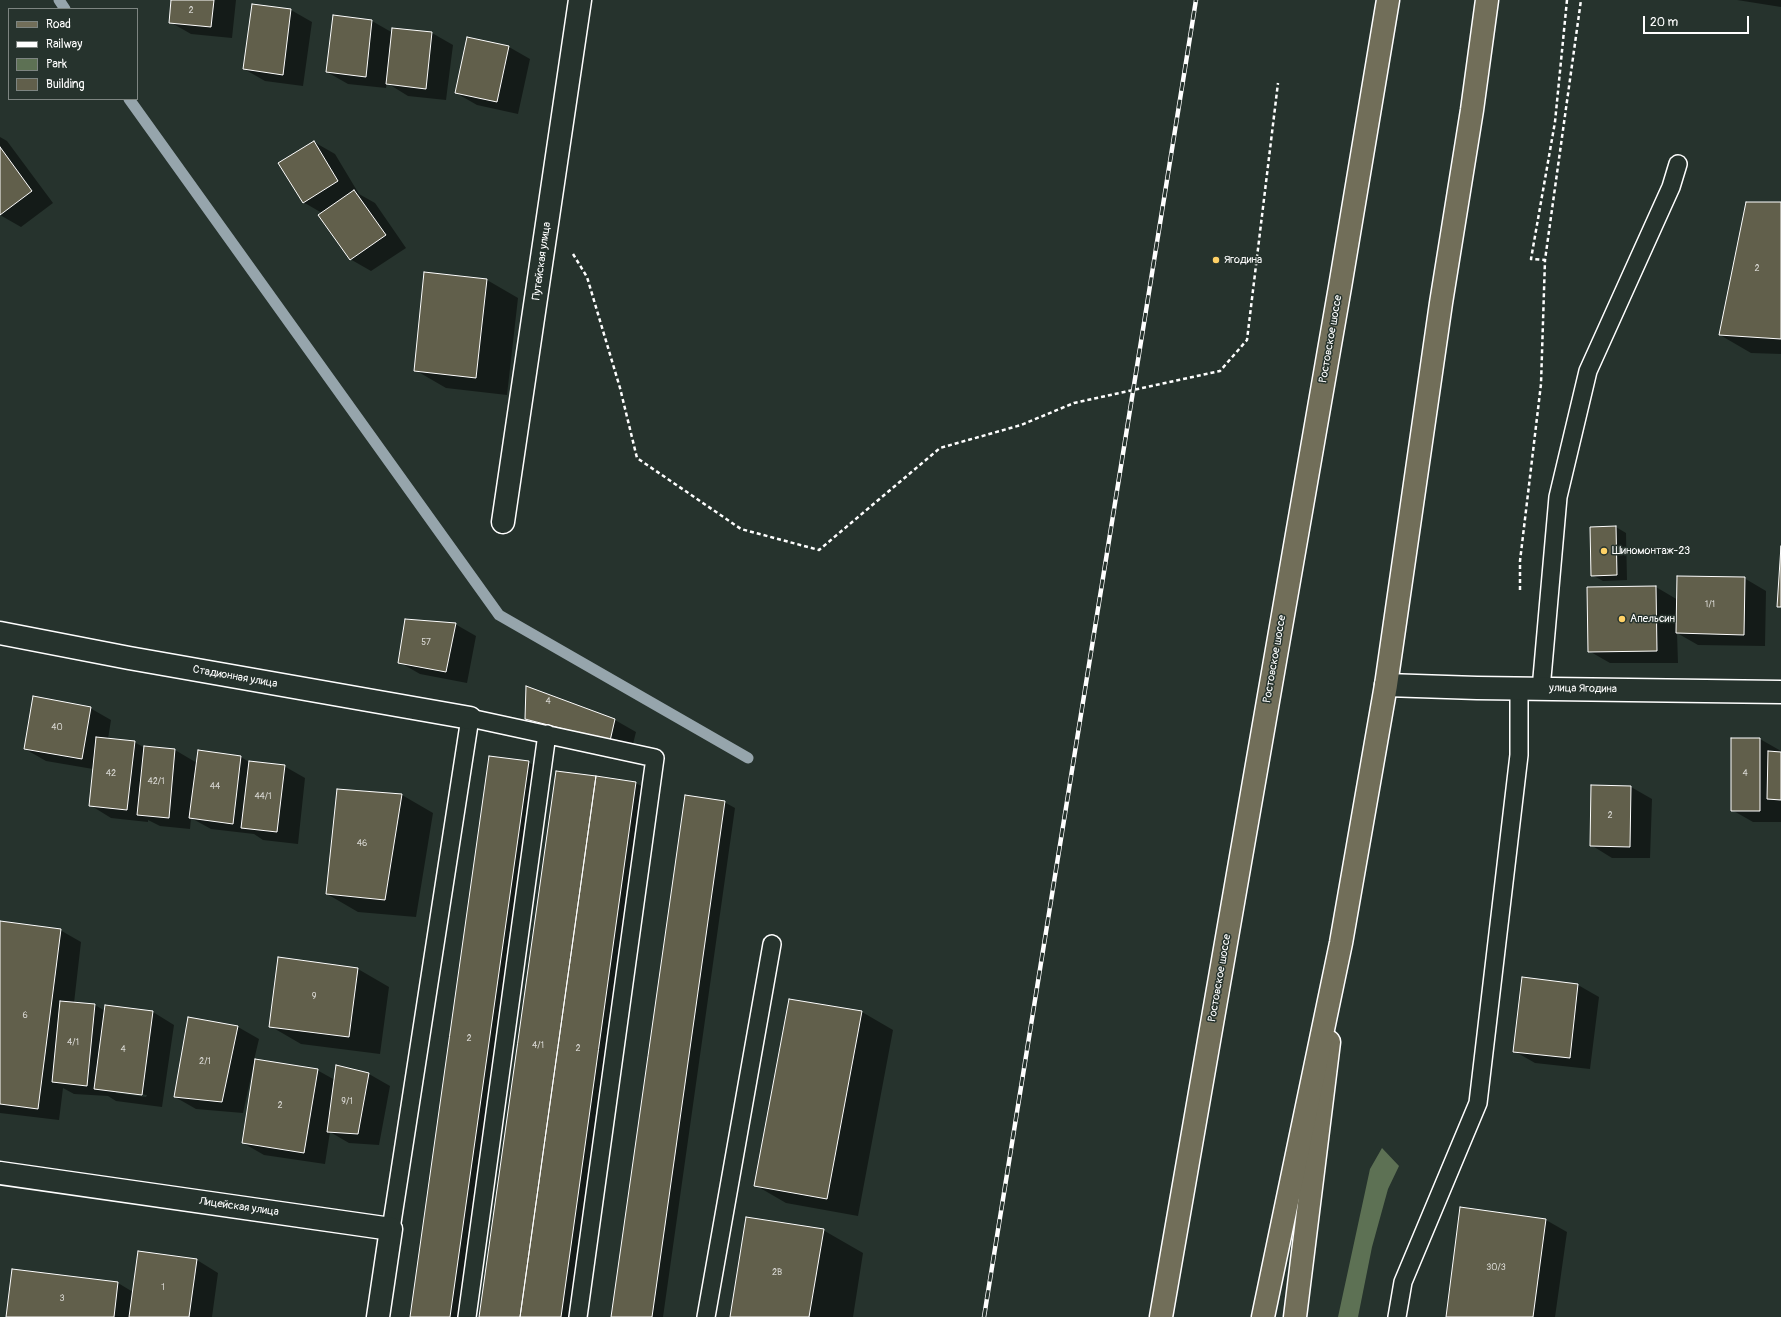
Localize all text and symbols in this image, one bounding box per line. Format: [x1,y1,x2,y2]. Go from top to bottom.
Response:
house number: 2 [188,6,194,16]
legend [8,8,138,100]
scale bar [1645,8,1751,34]
text: 20 m [1650,15,1678,30]
text: Road [46,17,71,32]
text: Railway [46,37,82,52]
text: Park [46,57,67,72]
text: Building [46,77,85,92]
street label: Путейская улица [530,221,554,301]
place label: Ягодина [1224,253,1262,267]
marker: Ягодина [1211,255,1221,265]
house number: 2 [1754,264,1760,274]
street label: Ростовское шоссе [1317,294,1345,384]
place label: Шиномонтаж-23 [1612,544,1690,558]
marker: Шиномонтаж-23 [1599,546,1609,556]
house number: 1/1 [1705,600,1715,610]
place label: Апельсин [1630,612,1675,626]
street label: Ростовское шоссе [1261,614,1289,704]
marker: Апельсин [1617,614,1627,624]
house number: 57 [421,638,431,648]
street label: Стадионная улица [192,663,278,691]
street label: улица Ягодина [1549,682,1617,696]
house number: 4 [545,697,551,707]
house number: 40 [51,723,63,733]
house number: 42 [106,769,116,779]
house number: 4 [1742,769,1748,779]
house number: 42/1 [147,777,165,787]
house number: 44 [210,782,220,792]
house number: 44/1 [254,792,272,802]
house number: 2 [1607,811,1613,821]
house number: 46 [357,839,367,849]
street label: Ростовское шоссе [1206,933,1234,1023]
house number: 9 [312,992,316,1002]
house number: 6 [22,1011,28,1021]
house number: 2 [466,1034,472,1044]
house number: 4/1 [67,1038,79,1048]
house number: 4/1 [532,1041,544,1051]
house number: 2 [575,1044,581,1054]
house number: 4 [120,1045,126,1055]
house number: 2/1 [199,1057,211,1067]
house number: 9/1 [341,1097,353,1107]
house number: 2 [277,1101,283,1111]
street label: Лицейская улица [198,1195,280,1219]
house number: 30/3 [1486,1263,1506,1273]
house number: 2В [772,1268,782,1278]
house number: 1 [161,1283,165,1293]
house number: 3 [59,1294,65,1304]

